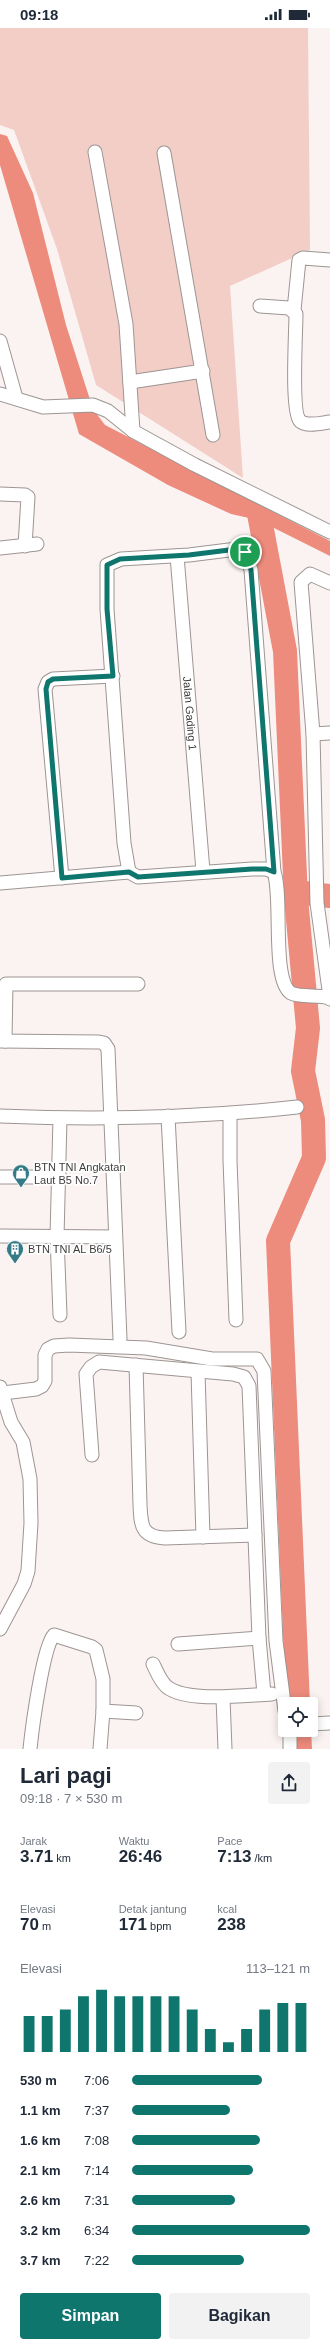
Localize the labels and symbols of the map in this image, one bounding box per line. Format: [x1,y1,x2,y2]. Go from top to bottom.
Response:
pin [228,535,262,569]
street label: Jalan Gading 1 [181,676,199,751]
place label: BTN TNI Angkatan Laut B5 No.7 [34,1161,126,1186]
shop icon: BTN TNI Angkatan Laut B5 No.7 [11,1163,31,1188]
building icon: BTN TNI AL B6/5 [5,1239,25,1264]
place label: BTN TNI AL B6/5 [28,1243,112,1255]

